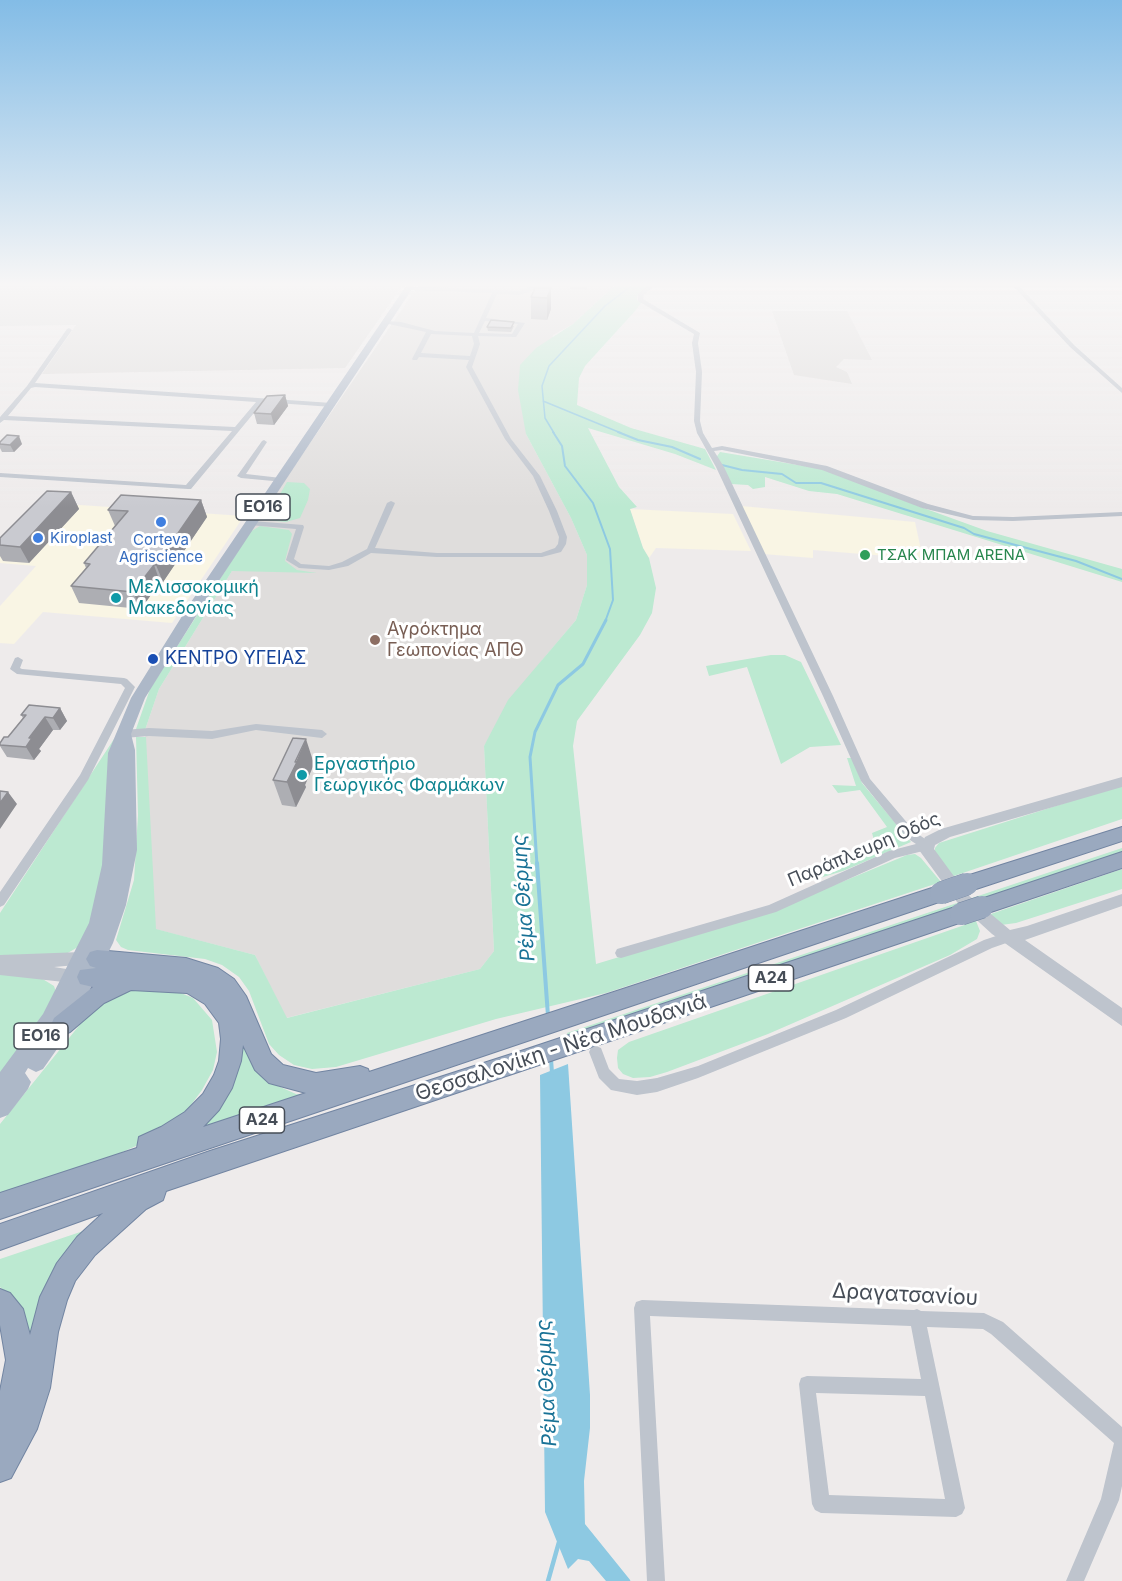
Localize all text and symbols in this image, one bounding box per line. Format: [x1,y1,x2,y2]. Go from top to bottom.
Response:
road number: ΕΟ16 [236,494,290,520]
marker: Corteva Agriscience [154,515,168,529]
place label: Kiroplast [50,529,112,547]
marker: Kiroplast [31,531,45,545]
place label: Corteva Agriscience [119,531,203,566]
place label: ΤΣΑΚ ΜΠΑΜ ARENA [877,546,1025,564]
marker: ΤΣΑΚ ΜΠΑΜ ARENA [858,548,872,562]
place label: Μελισσοκομική Μακεδονίας [128,577,259,620]
marker: Μελισσοκομική Μακεδονίας [109,591,123,605]
place label: Αγρόκτημα Γεωπονίας ΑΠΘ [387,619,524,662]
marker: Αγρόκτημα Γεωπονίας ΑΠΘ [368,633,382,647]
place label: ΚΕΝΤΡΟ ΥΓΕΙΑΣ [165,648,307,670]
marker: ΚΕΝΤΡΟ ΥΓΕΙΑΣ [146,652,160,666]
place label: Εργαστήριο Γεωργικός Φαρμάκων [314,754,505,796]
marker: Εργαστήριο Γεωργικός Φαρμάκων [295,768,309,782]
street label: Παράπλευρη Οδός [785,808,943,892]
water label: Ρέμα Θέρμης [508,834,540,962]
road number: Α24 [748,965,794,991]
street label: Θεσσαλονίκη - Νέα Μουδανιά [412,989,710,1107]
road number: ΕΟ16 [14,1023,68,1049]
road number: Α24 [240,1107,284,1133]
street label: Δραγατσανίου [831,1279,979,1311]
water label: Ρέμα Θέρμης [532,1319,562,1447]

